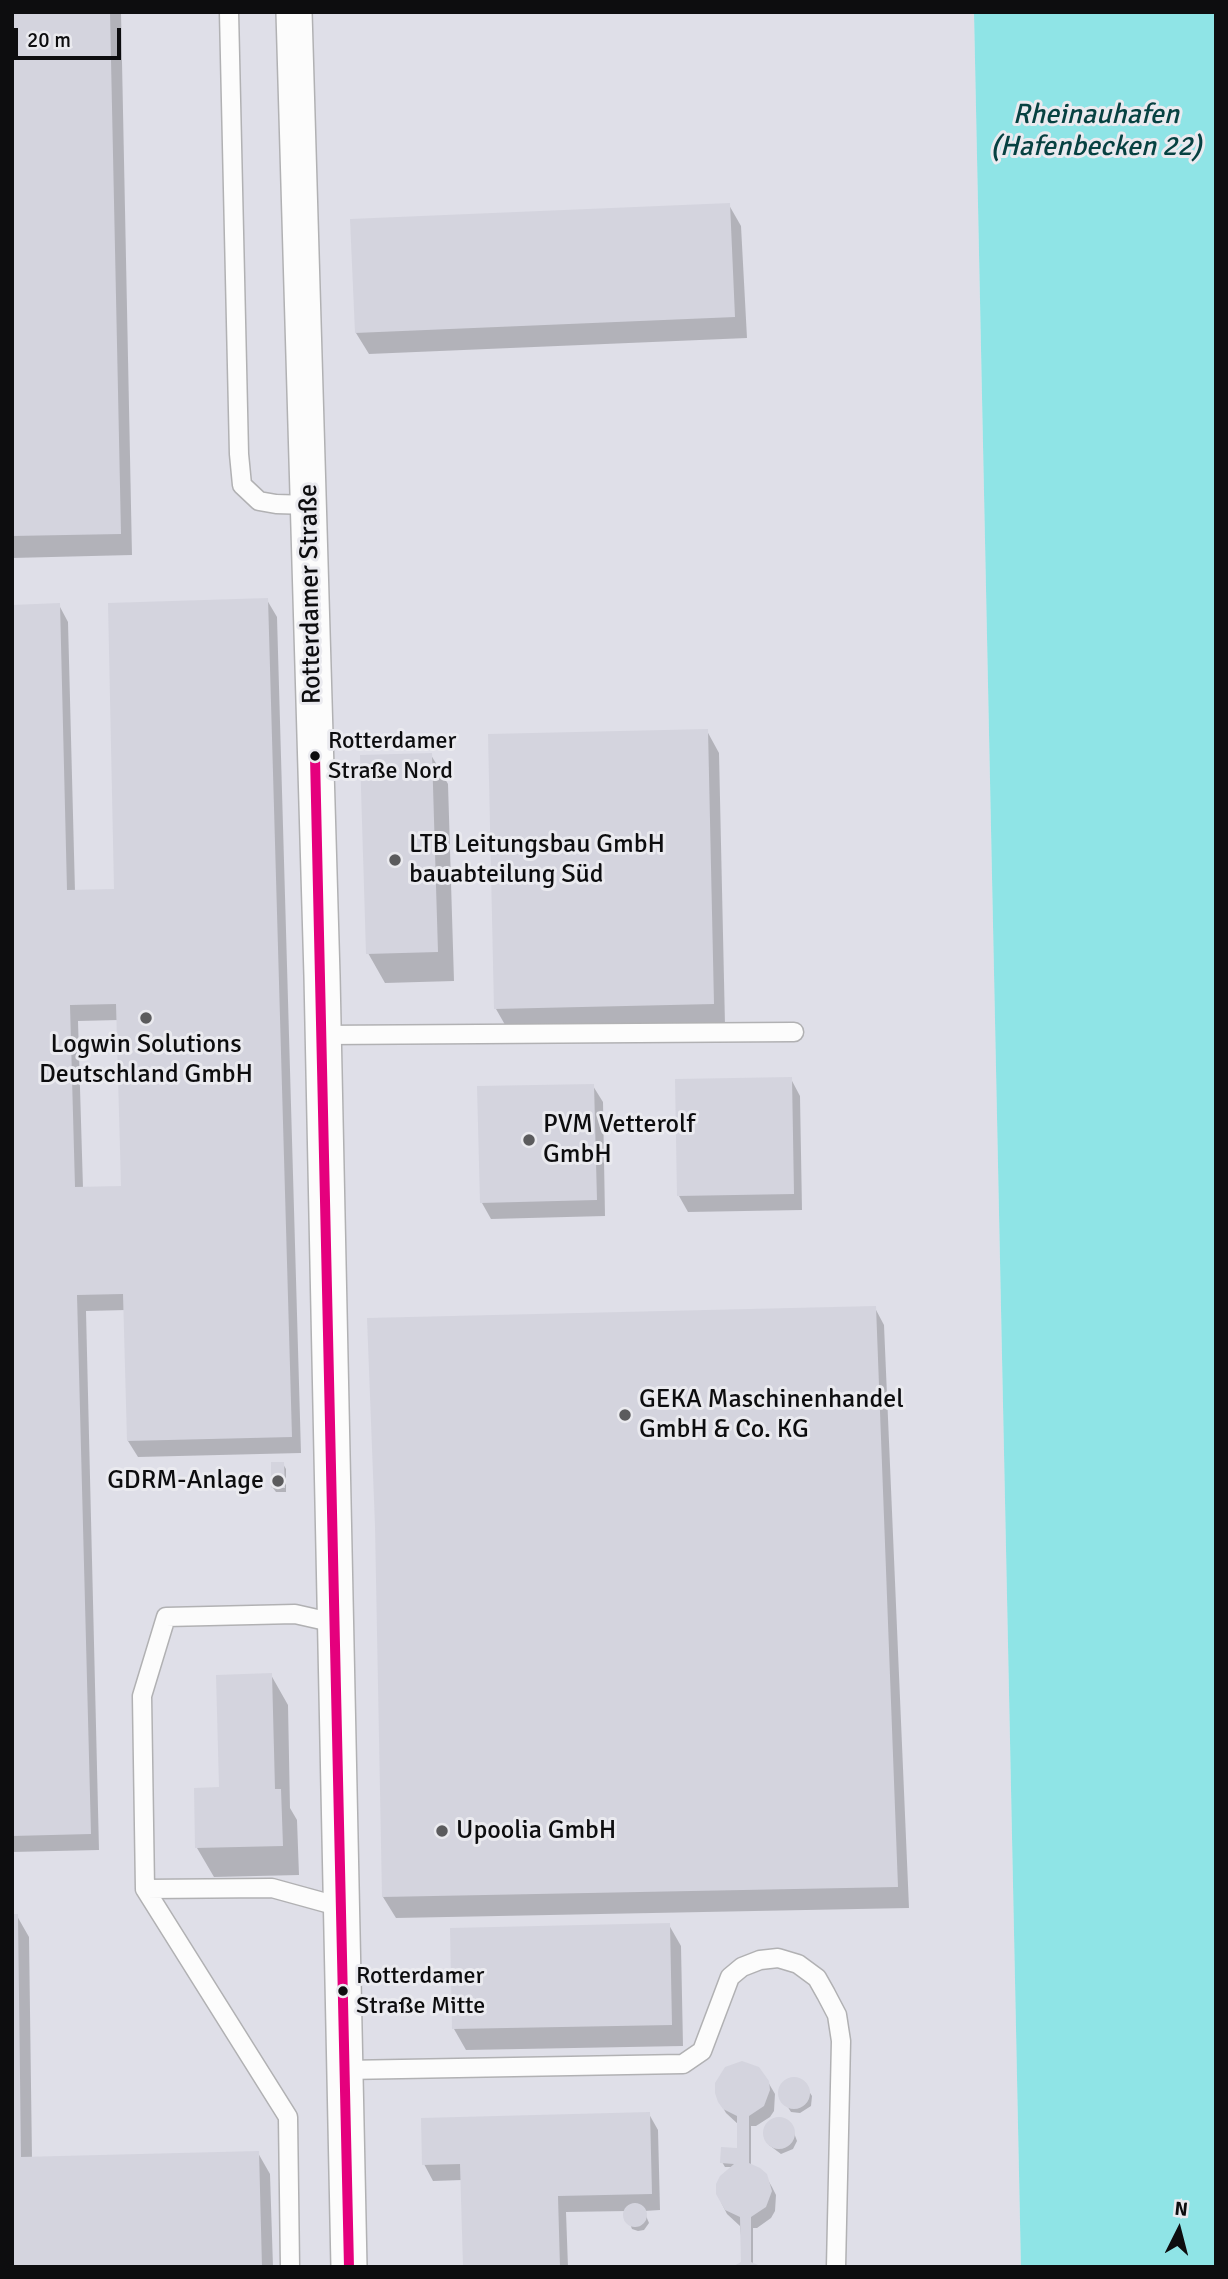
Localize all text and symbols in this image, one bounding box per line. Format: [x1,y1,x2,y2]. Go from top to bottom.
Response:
scale bar [18,14,124,58]
text: 20 m [27,27,71,53]
water label: Rheinauhafen (Hafenbecken 22) [990,99,1202,165]
street label: Rotterdamer Straße [293,484,329,704]
place label: Rotterdamer Straße Nord [328,728,456,784]
marker: Rotterdamer Straße Nord [308,749,322,763]
place label: LTB Leitungsbau GmbH bauabteilung Süd [409,829,665,890]
marker: LTB Leitungsbau GmbH bauabteilung Süd [387,852,403,868]
marker: Logwin Solutions Deutschland GmbH [138,1010,154,1026]
place label: Logwin Solutions Deutschland GmbH [39,1029,253,1090]
place label: PVM Vetterolf GmbH [543,1109,695,1170]
marker: PVM Vetterolf GmbH [521,1132,537,1148]
place label: GEKA Maschinenhandel GmbH & Co. KG [639,1384,904,1446]
marker: GEKA Maschinenhandel GmbH & Co. KG [617,1407,633,1423]
place label: GDRM-Anlage [107,1465,264,1497]
marker: GDRM-Anlage [270,1473,286,1489]
place label: Upoolia GmbH [456,1815,616,1847]
marker: Upoolia GmbH [434,1823,450,1839]
place label: Rotterdamer Straße Mitte [356,1963,485,2019]
marker: Rotterdamer Straße Mitte [336,1984,350,1998]
north arrow [1144,2195,1214,2265]
text: N [1173,2196,1189,2222]

